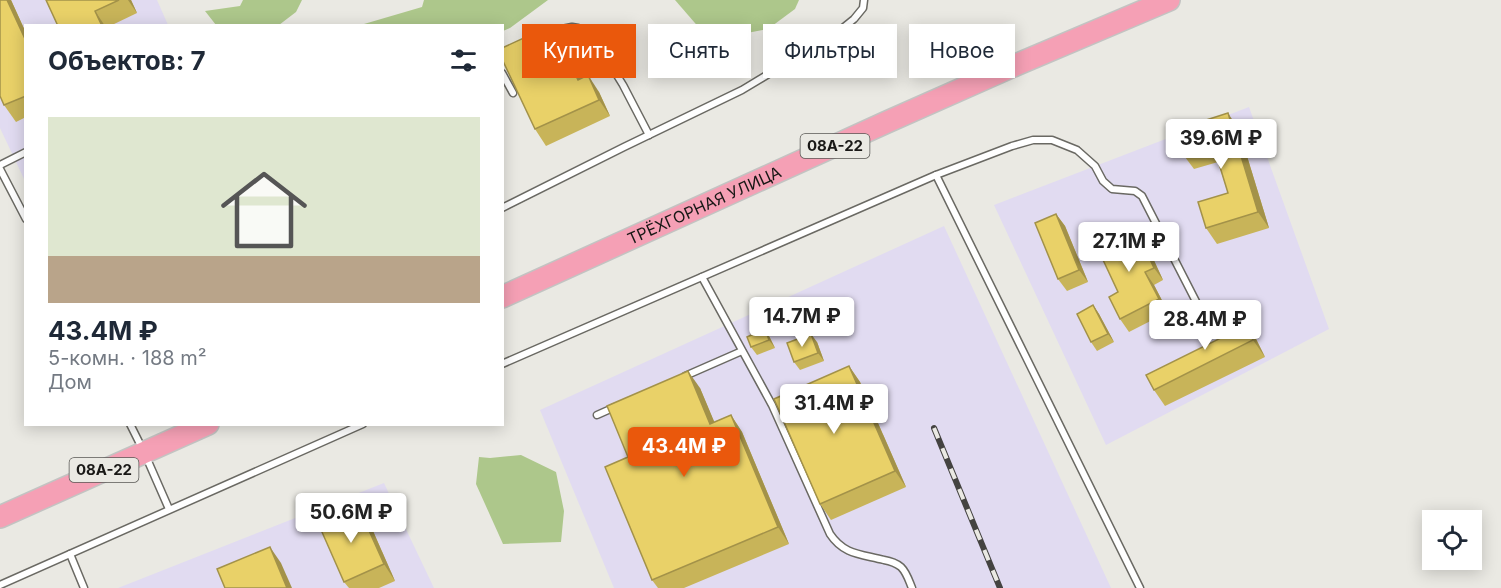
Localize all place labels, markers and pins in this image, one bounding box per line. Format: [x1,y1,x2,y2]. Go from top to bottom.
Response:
pin: 39.6M ₽ [1166,119,1276,170]
pin: 27.1M ₽ [1074,222,1184,273]
pin: 14.7M ₽ [747,297,857,348]
pin: 28.4M ₽ [1150,300,1260,351]
pin: 31.4M ₽ [779,384,889,435]
pin: 43.4M ₽ [629,427,739,478]
pin: 50.6M ₽ [296,493,406,544]

